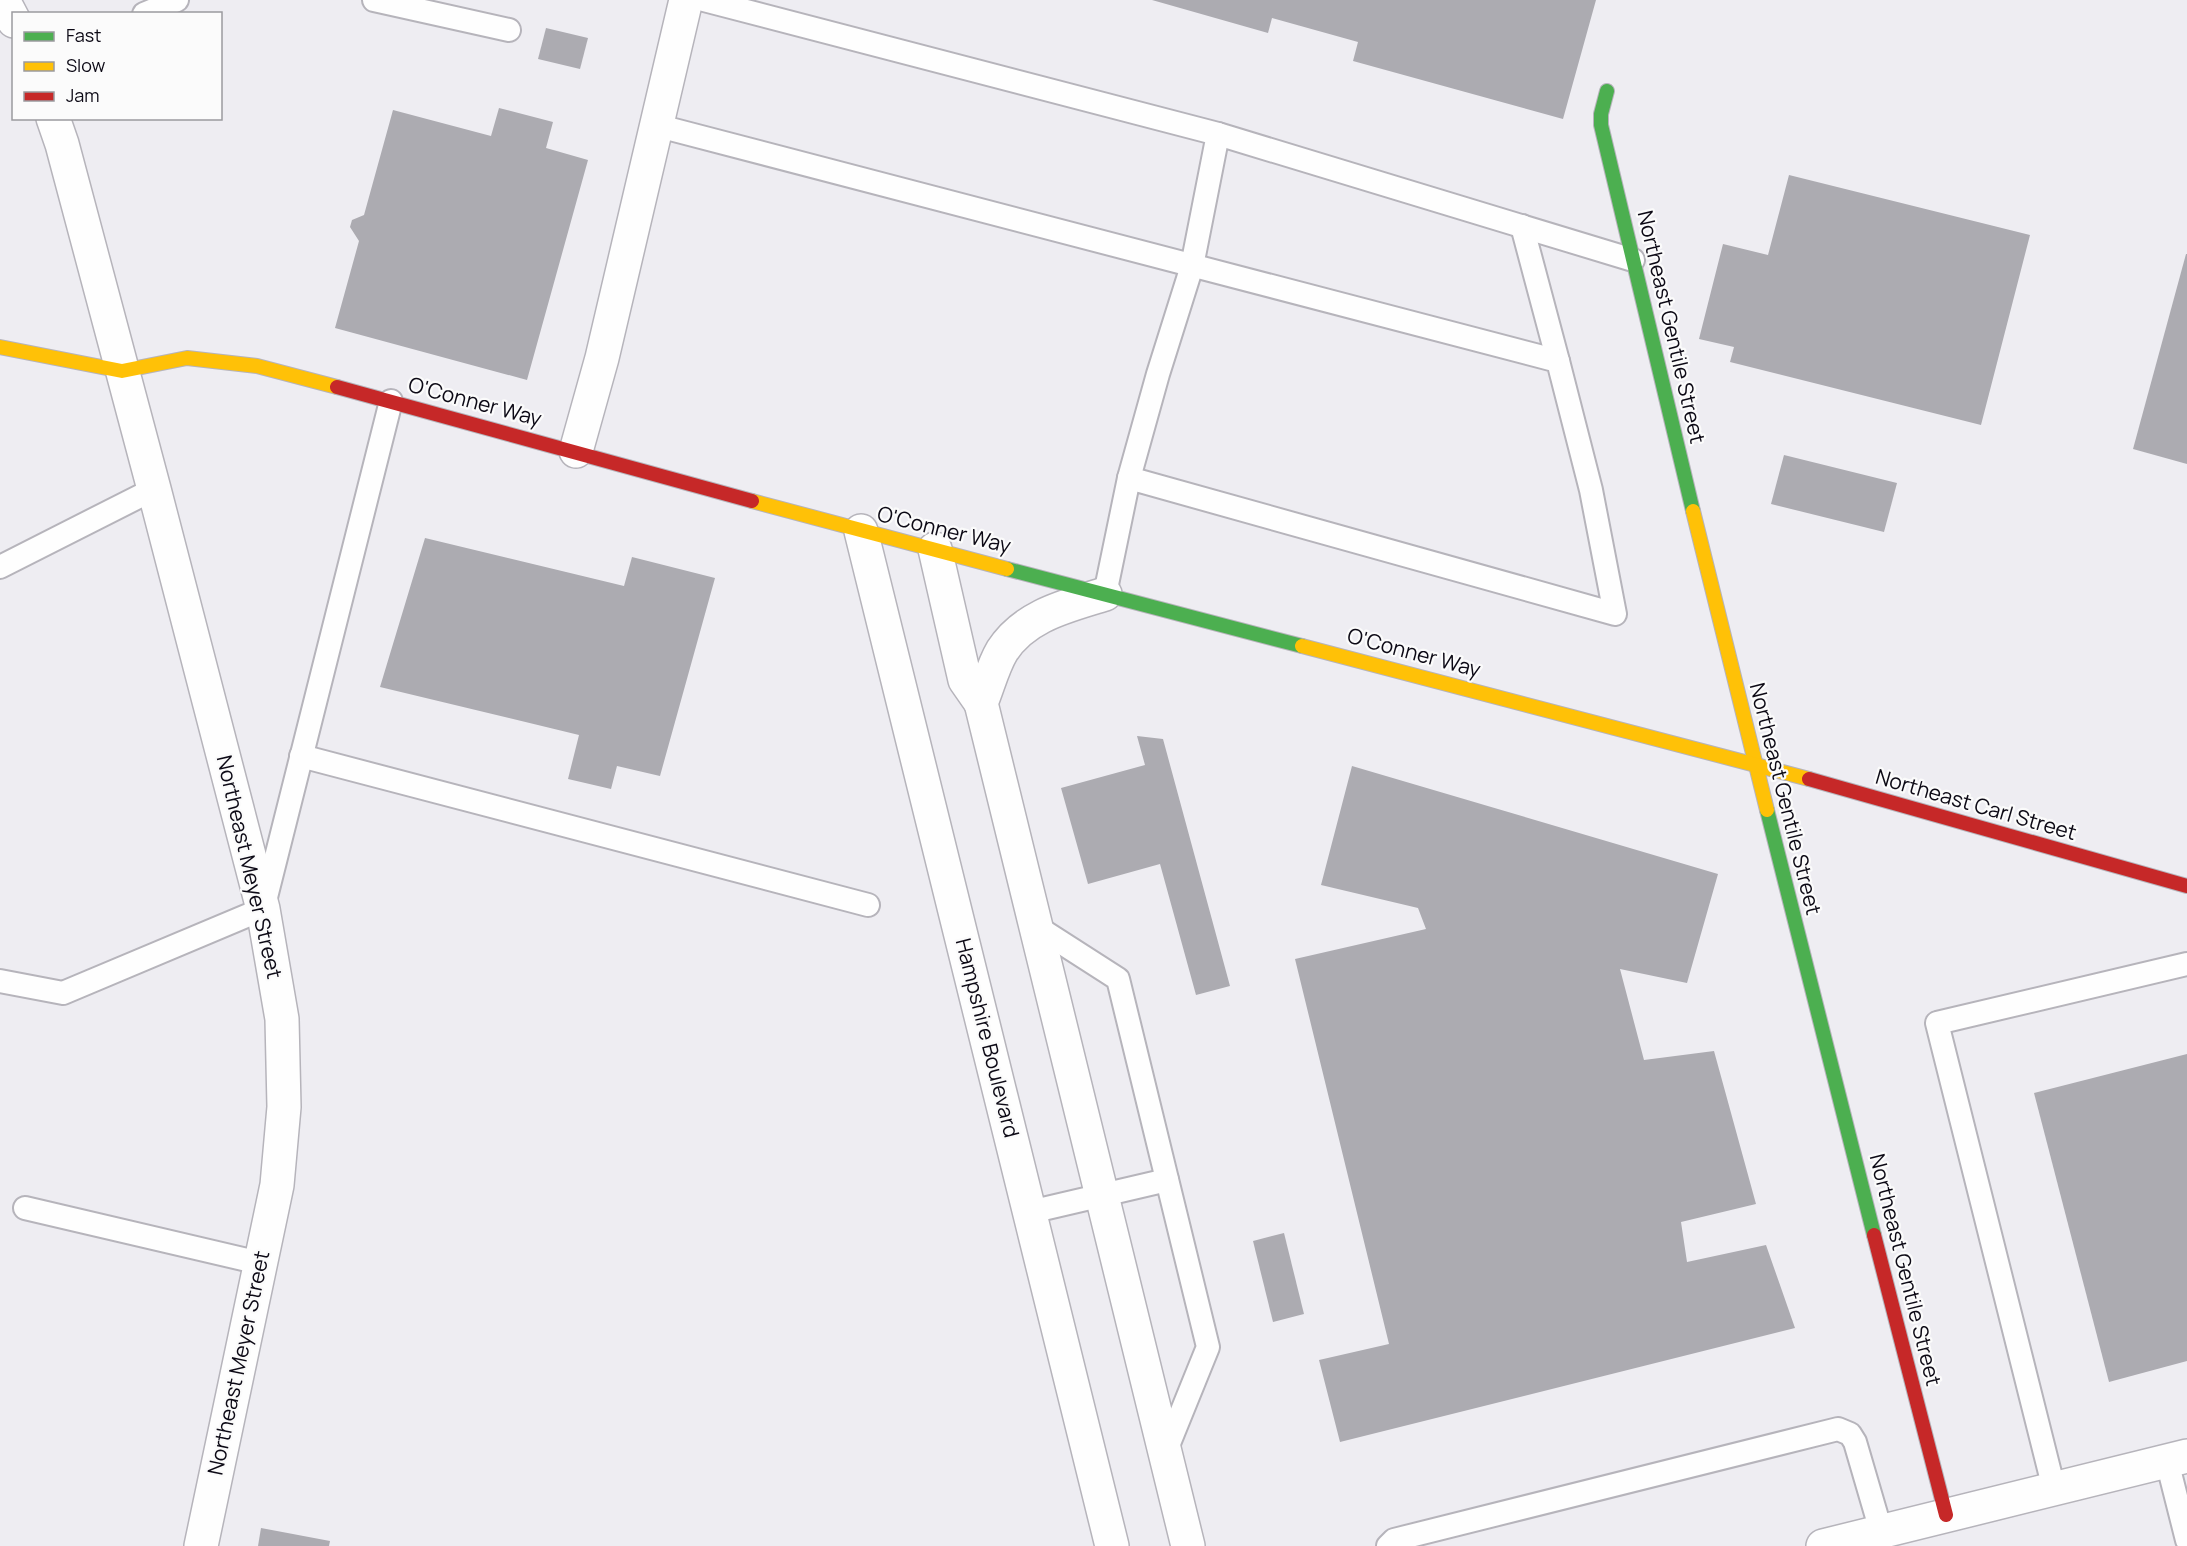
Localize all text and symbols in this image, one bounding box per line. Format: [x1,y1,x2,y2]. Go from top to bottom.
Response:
legend [12,12,222,120]
text: Fast [66,23,101,47]
text: Slow [66,53,106,77]
text: Jam [66,83,100,107]
street label: Northeast Gentile Street [1632,208,1712,446]
street label: O'Conner Way [406,370,545,432]
street label: O'Conner Way [874,499,1014,559]
street label: O'Conner Way [1345,621,1484,683]
street label: Northeast Gentile Street [1744,680,1828,918]
street label: Northeast Meyer Street [211,752,289,981]
street label: Northeast Carl Street [1873,762,2080,846]
street label: Hampshire Boulevard [950,935,1026,1140]
street label: Northeast Gentile Street [1864,1151,1948,1389]
street label: Northeast Meyer Street [201,1248,275,1478]

